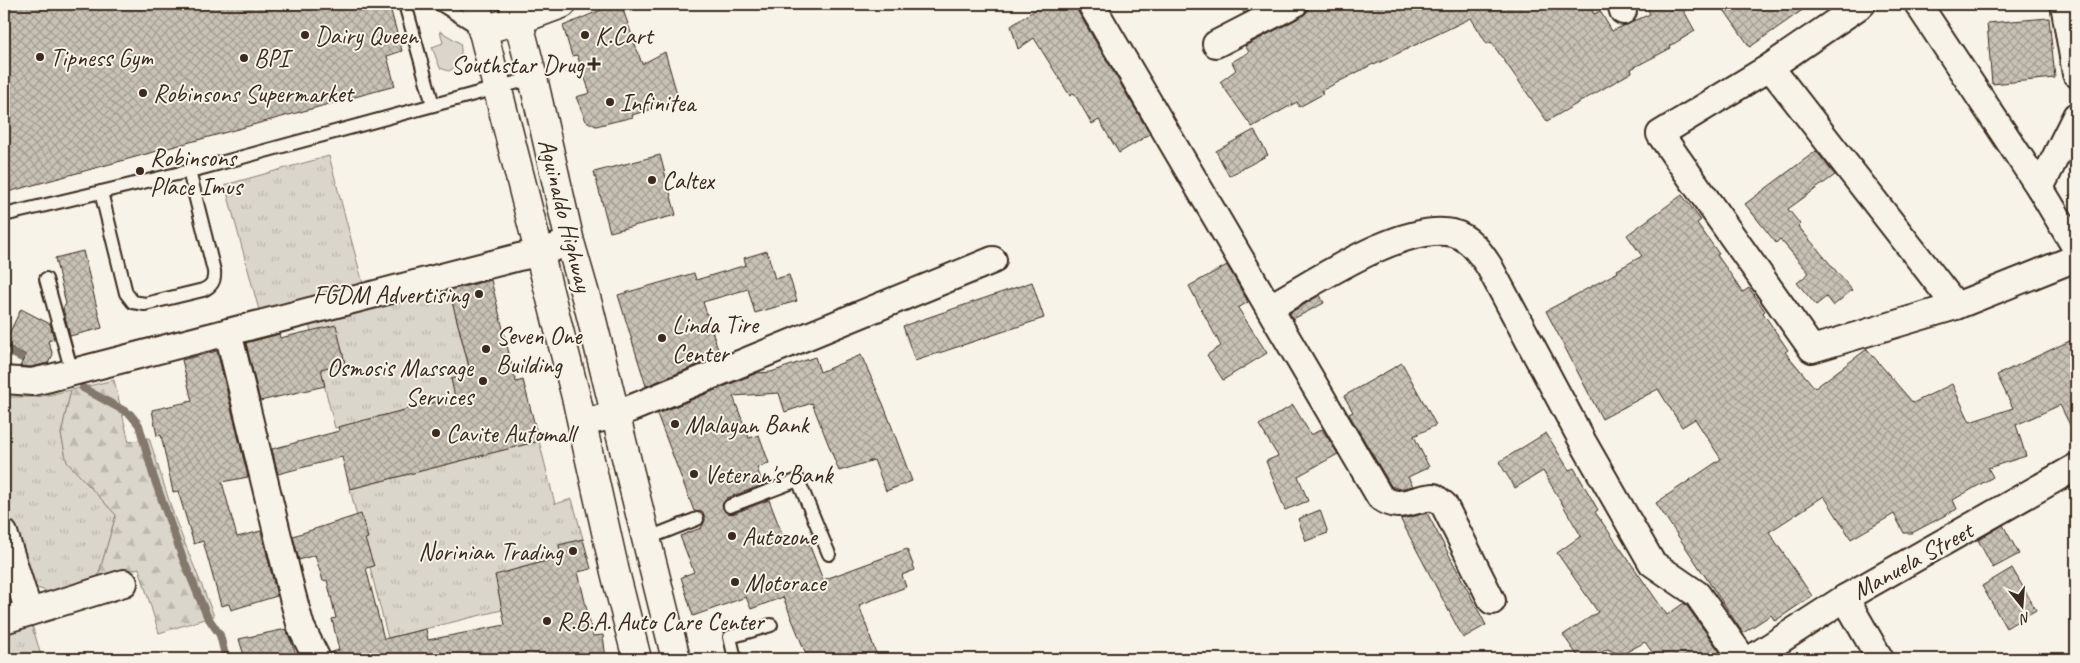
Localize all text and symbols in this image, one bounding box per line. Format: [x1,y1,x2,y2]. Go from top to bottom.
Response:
place label: Dairy Queen [315,20,419,52]
place label: K.Cart [595,20,655,52]
marker: Dairy Queen [299,29,311,41]
marker: K.Cart [579,29,591,41]
place label: Tipness Gym [50,42,154,74]
place label: BPI [254,43,294,75]
place label: Southstar Drug [451,49,585,81]
marker: Tipness Gym [34,51,46,63]
marker: BPI [238,52,250,64]
marker: Southstar Drug [588,58,600,70]
place label: Robinsons Supermarket [153,78,356,110]
marker: Robinsons Supermarket [137,87,149,99]
place label: Infinitea [620,87,698,119]
marker: Infinitea [604,96,616,108]
street label: Aguinaldo Highway [531,135,600,296]
place label: Robinsons Place Imus [150,142,244,203]
marker: Robinsons Place Imus [134,165,146,177]
place label: Caltex [662,165,716,197]
marker: Caltex [646,174,658,186]
place label: FGDM Advertising [313,279,470,311]
marker: FGDM Advertising [473,288,485,300]
place label: Linda Tire Center [672,309,760,370]
place label: Seven One Building [496,320,583,381]
marker: Linda Tire Center [656,332,668,344]
marker: Seven One Building [480,343,492,355]
place label: Osmosis Massage Services [327,352,475,413]
marker: Osmosis Massage Services [477,375,489,387]
place label: Malayan Bank [685,409,810,441]
place label: Cavite Automall [446,418,580,450]
marker: Malayan Bank [669,418,681,430]
marker: Cavite Automall [430,427,442,439]
place label: Veteran's Bank [704,459,834,491]
marker: Veteran's Bank [688,468,700,480]
street label: Manuela Street [1847,513,1981,607]
place label: Autozone [742,521,819,553]
marker: Autozone [726,530,738,542]
place label: Norinian Trading [418,536,564,568]
marker: Norinian Trading [567,545,579,557]
place label: Motorace [745,567,828,599]
marker: Motorace [729,576,741,588]
north arrow [1998,580,2048,630]
place label: R.B.A. Auto Care Center [557,606,766,638]
text: N [2017,609,2032,628]
marker: R.B.A. Auto Care Center [541,615,553,627]

